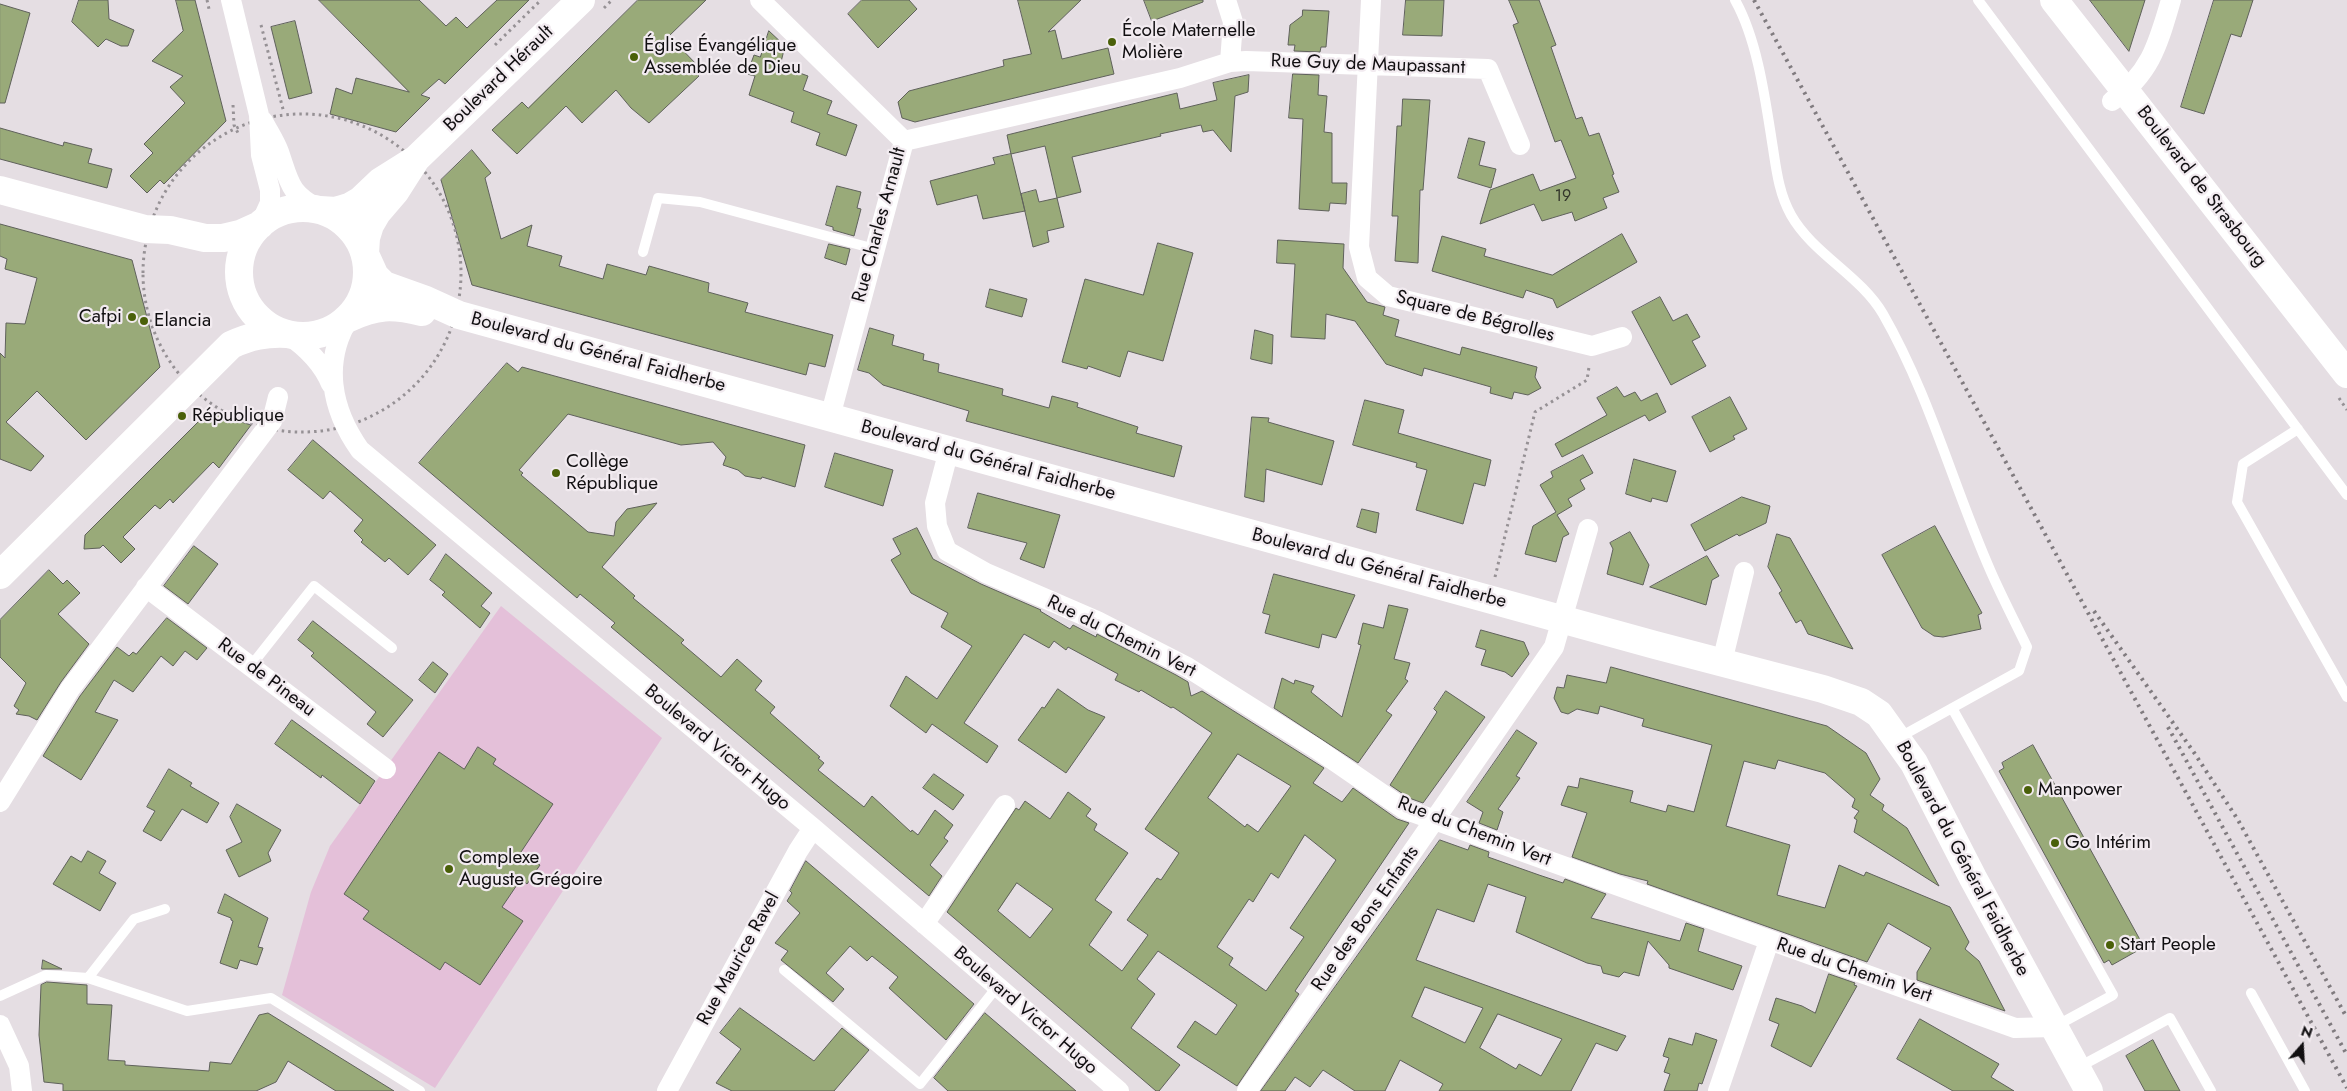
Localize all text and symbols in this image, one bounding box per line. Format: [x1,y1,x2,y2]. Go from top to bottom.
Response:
place label: École Maternelle Molière [1122,20,1255,64]
street label: Boulevard Hérault [440,21,558,137]
place label: Église Évangélique Assemblée de Dieu [644,35,801,79]
marker: École Maternelle Molière [1106,36,1118,48]
street label: Rue Guy de Maupassant [1270,50,1466,80]
marker: Église Évangélique Assemblée de Dieu [628,51,640,63]
street label: Boulevard de Strasbourg [2131,102,2271,272]
street label: Rue Charles Arnault [848,145,912,305]
house number: 19 [1555,187,1571,207]
street label: Square de Bégrolles [1393,286,1557,348]
place label: Cafpi [79,306,122,328]
street label: Boulevard du Général Faidherbe [468,308,728,398]
place label: Elancia [154,310,211,332]
marker: Cafpi [126,311,138,323]
marker: Elancia [138,315,150,327]
place label: République [192,405,284,427]
marker: République [176,410,188,422]
street label: Boulevard du Général Faidherbe [858,416,1118,506]
place label: Collège République [566,451,658,495]
marker: Collège République [550,467,562,479]
street label: Boulevard du Général Faidherbe [1249,524,1509,614]
street label: Rue du Chemin Vert [1043,591,1199,683]
street label: Rue de Pineau [213,634,319,722]
street label: Boulevard Victor Hugo [639,680,795,816]
street label: Boulevard du Général Faidherbe [1890,738,2034,980]
place label: Manpower [2038,779,2122,801]
marker: Manpower [2022,784,2034,796]
street label: Rue du Chemin Vert [1394,792,1554,872]
place label: Go Intérim [2065,832,2151,854]
marker: Go Intérim [2049,837,2061,849]
street label: Rue des Bons Enfants [1307,842,1425,996]
place label: Complexe Auguste Grégoire [459,847,603,891]
marker: Complexe Auguste Grégoire [443,863,455,875]
street label: Rue Maurice Ravel [693,889,785,1029]
street label: Rue du Chemin Vert [1773,934,1935,1008]
place label: Start People [2120,934,2216,956]
marker: Start People [2104,939,2116,951]
street label: Boulevard Victor Hugo [948,942,1102,1080]
north arrow [2277,1021,2327,1071]
text: N [2298,1021,2315,1043]

